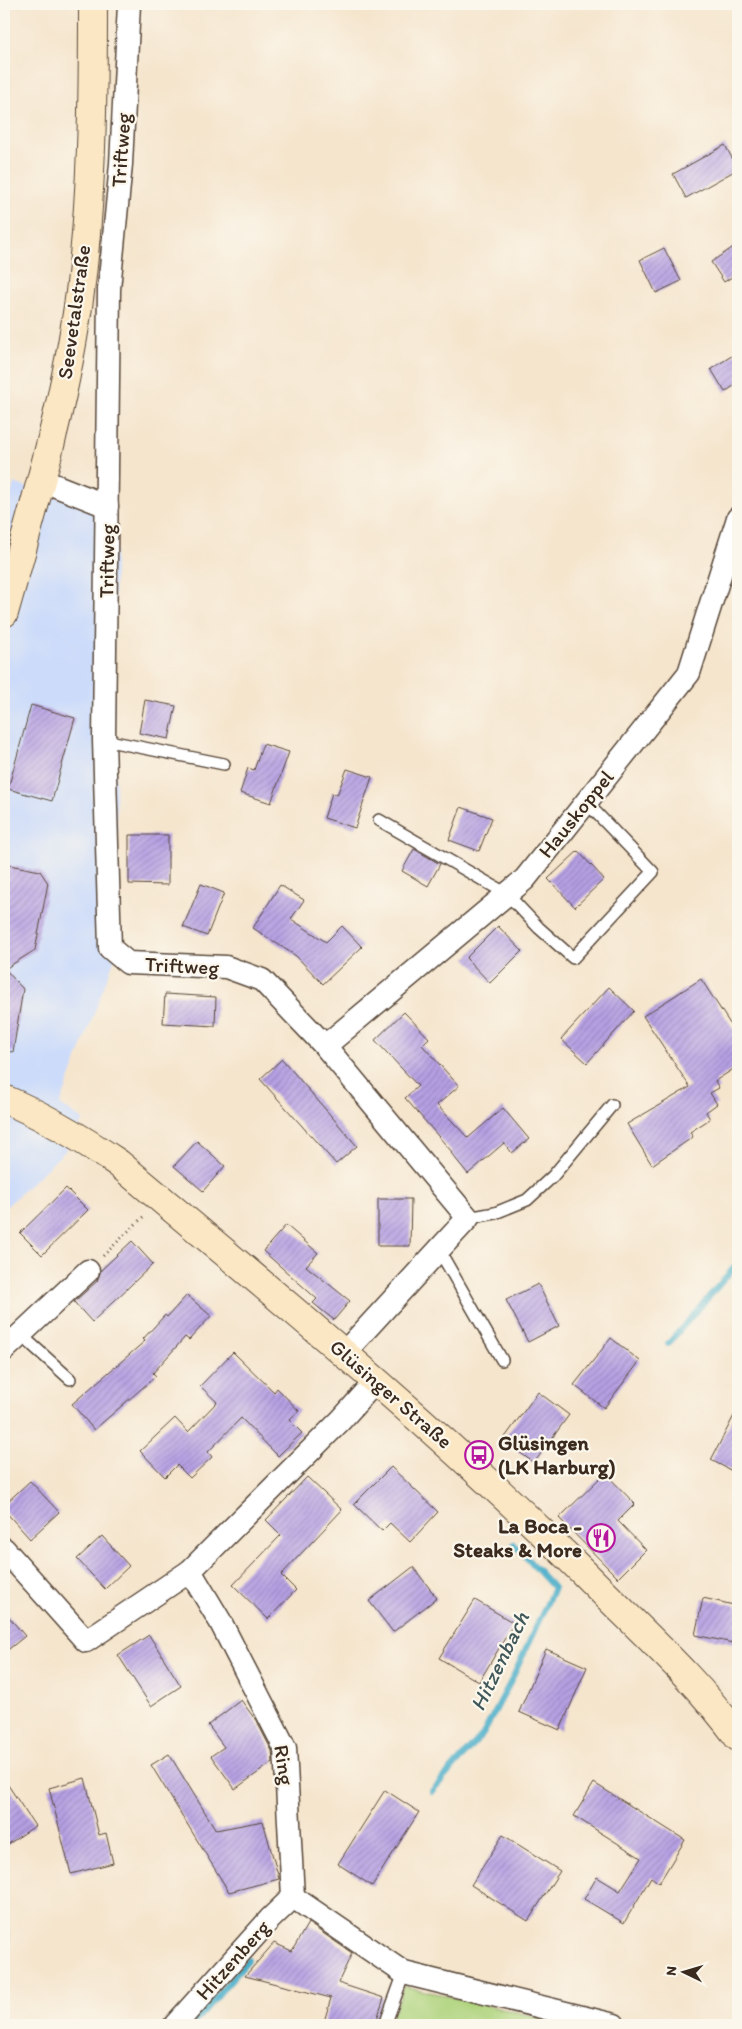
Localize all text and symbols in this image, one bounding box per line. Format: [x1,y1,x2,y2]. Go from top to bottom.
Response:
street label: Triftweg [105,112,136,188]
street label: Seevetalstraße [52,243,95,381]
street label: Triftweg [93,523,120,598]
street label: Hauskoppel [533,765,619,863]
street label: Triftweg [144,951,220,980]
street label: Glüsinger Straße [325,1334,458,1454]
place label: Glüsingen (LK Harburg) [498,1430,615,1480]
bus stop icon: Glüsingen (LK Harburg) [464,1440,494,1470]
place label: La Boca - Steaks & More [453,1513,583,1562]
restaurant icon: La Boca - Steaks & More [586,1523,616,1553]
water label: Hitzenbach [464,1607,535,1715]
street label: Ring [269,1743,300,1787]
street label: Hitzenberg [190,1914,275,2005]
north arrow [660,1946,710,1996]
text: N [663,1965,680,1976]

